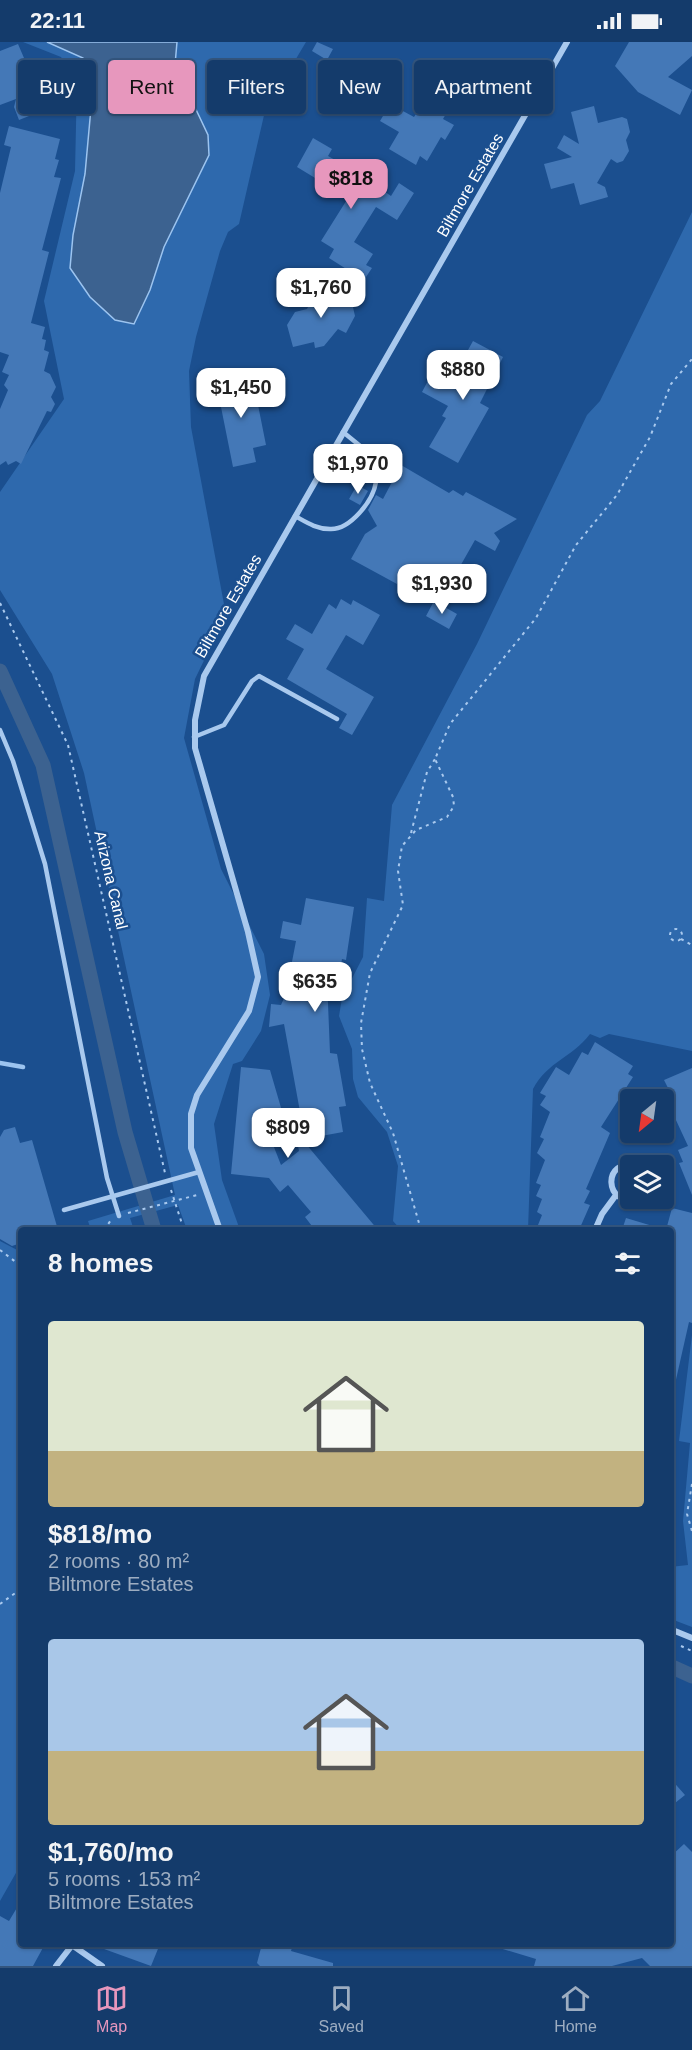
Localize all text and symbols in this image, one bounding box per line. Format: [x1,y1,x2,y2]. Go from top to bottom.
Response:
text: 22:11 [30,8,85,33]
chip: Buy [18,60,96,114]
chip: Rent [108,60,195,114]
chip: Filters [207,60,306,114]
chip: New [318,60,402,114]
chip: Apartment [414,60,553,114]
street label: Biltmore Estates [434,130,506,240]
pin: $818 [315,159,387,210]
text: $818 [329,167,373,189]
pin: $1,760 [272,268,370,319]
text: $1,760 [290,276,352,298]
pin: $880 [427,350,499,401]
text: $880 [441,358,485,380]
pin: $1,450 [192,368,290,419]
text: $1,450 [210,376,272,398]
pin: $1,970 [309,444,407,495]
text: $1,970 [327,452,389,474]
street label: Biltmore Estates [192,551,264,661]
pin: $1,930 [393,564,491,615]
text: $1,930 [411,572,473,594]
street label: Arizona Canal [91,829,131,931]
pin: $635 [279,962,351,1013]
text: $635 [293,970,337,992]
north arrow [620,1089,674,1143]
map controls [620,1089,674,1209]
pin: $809 [252,1108,324,1159]
text: $809 [266,1116,310,1138]
button: layers [620,1155,674,1209]
icon: filters [611,1247,644,1280]
text: 8 homes [48,1248,154,1278]
icon: home [292,1360,400,1468]
text: $818/mo [48,1519,152,1549]
text: 2 rooms · 80 m² [48,1550,189,1572]
text: Biltmore Estates [48,1573,194,1595]
icon: home [292,1678,400,1786]
text: $1,760/mo [48,1837,174,1867]
text: 5 rooms · 153 m² [48,1868,200,1890]
text: Biltmore Estates [48,1891,194,1913]
tab: Map [95,1982,128,2036]
tab: Saved [318,1982,364,2036]
tab: Home [554,1982,597,2036]

